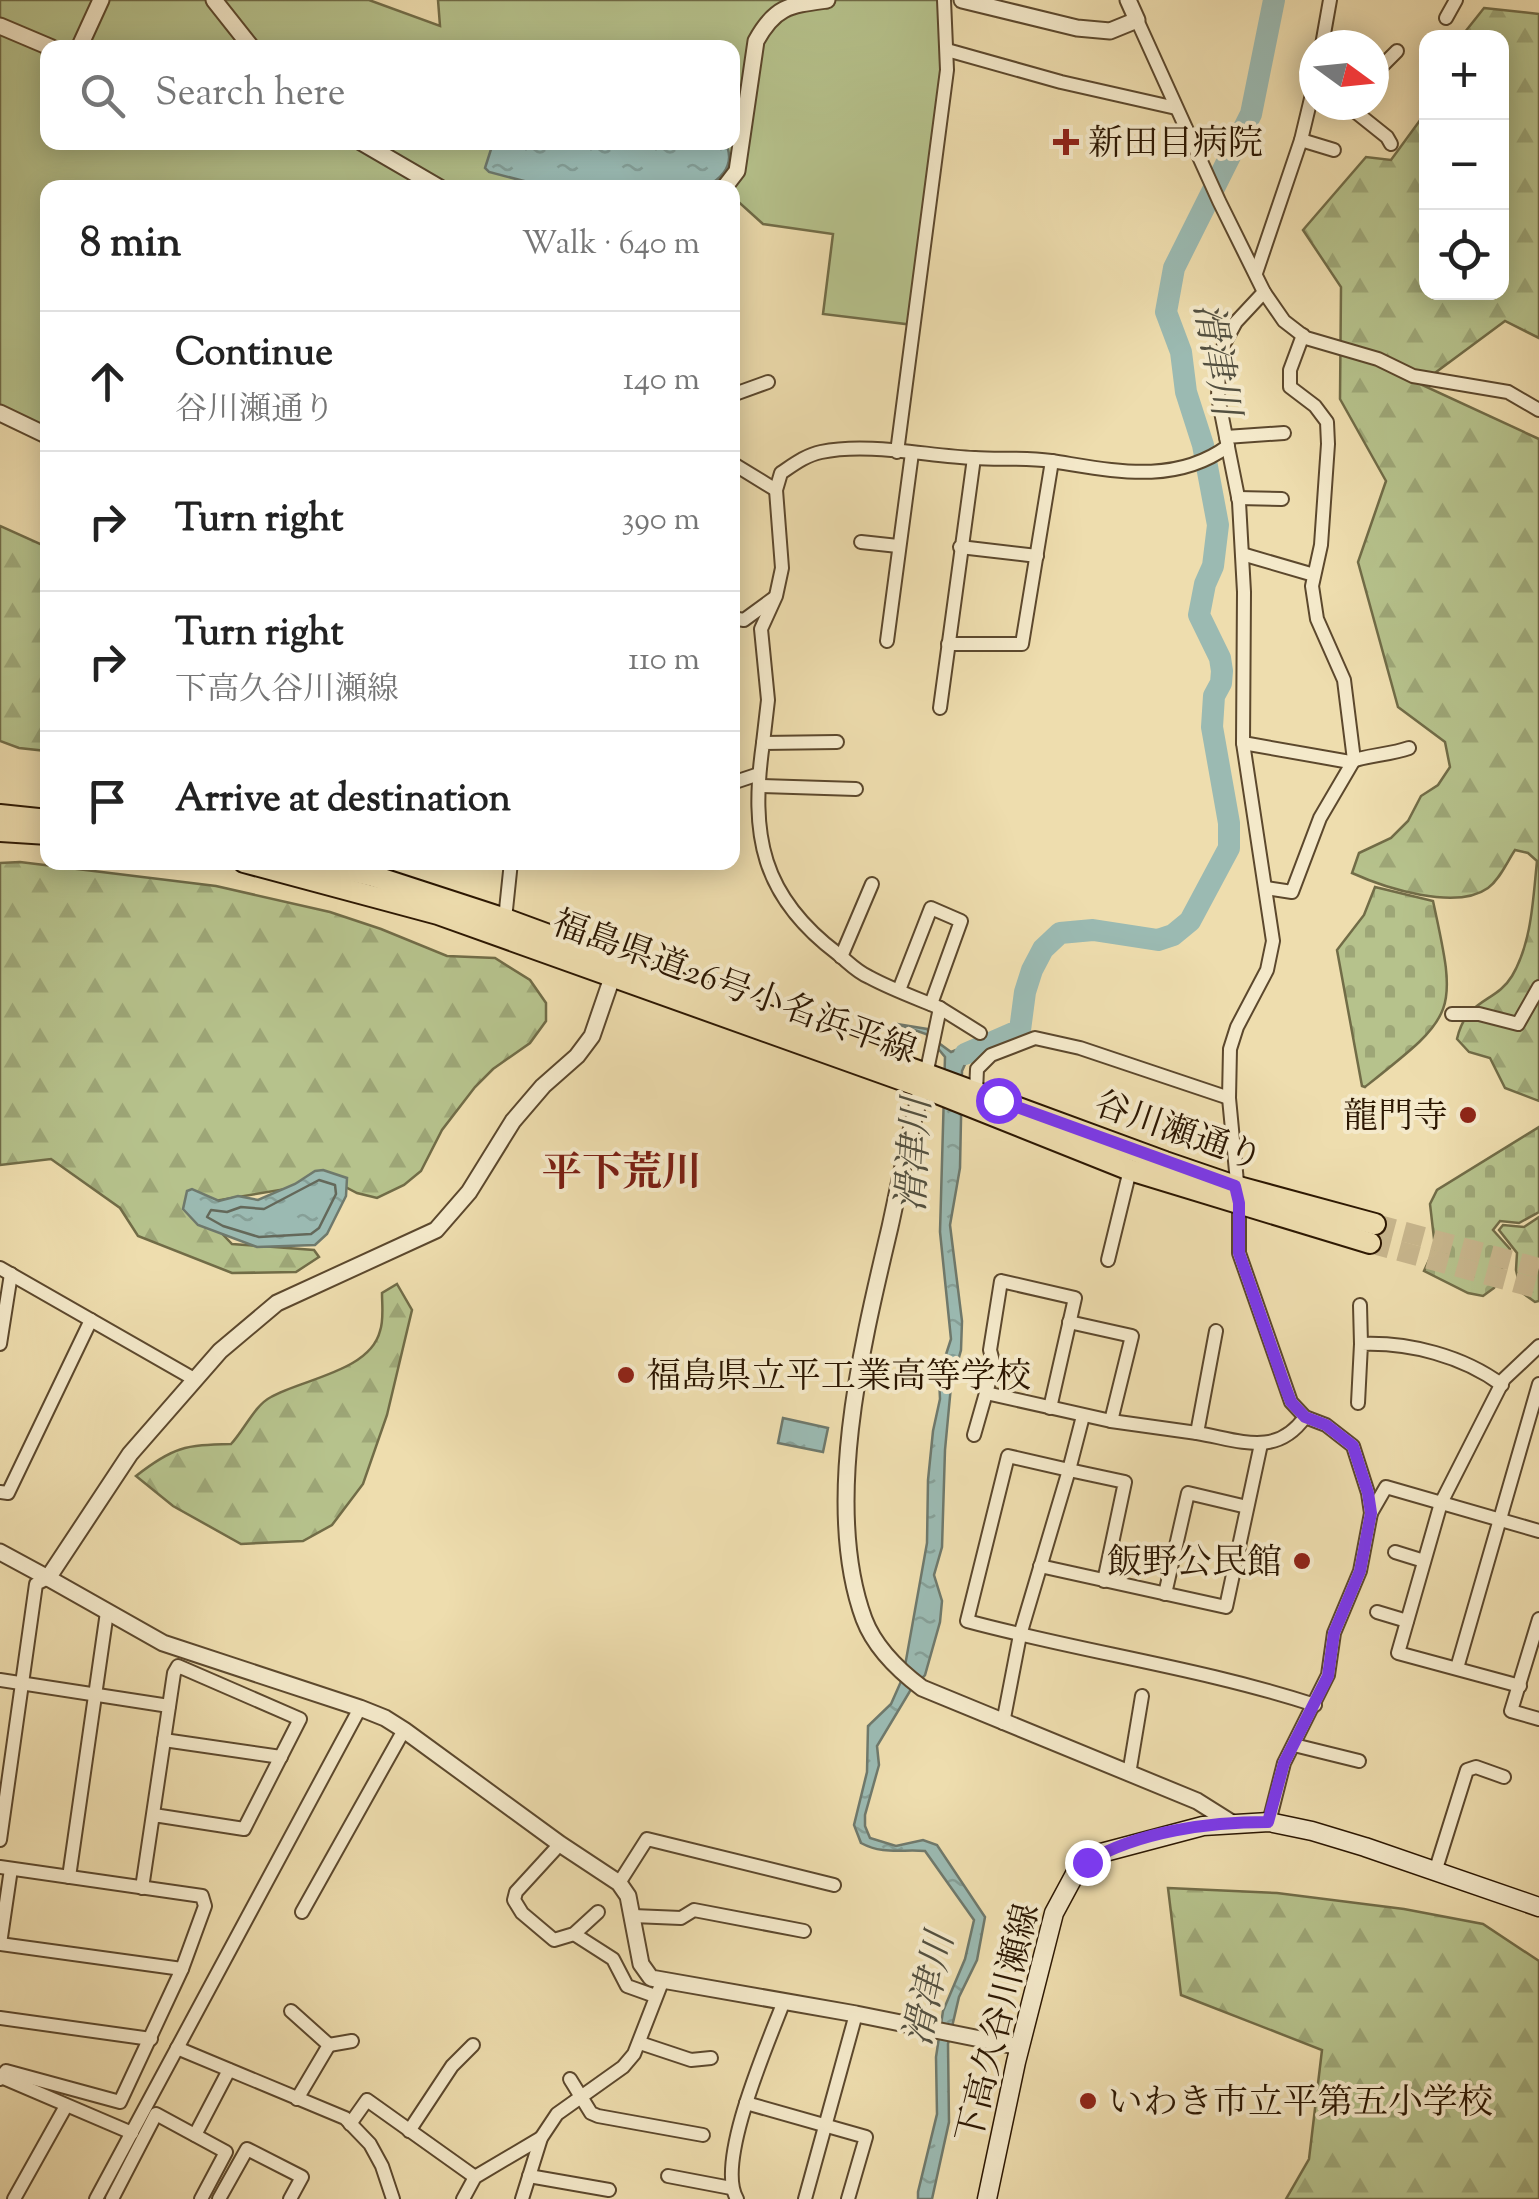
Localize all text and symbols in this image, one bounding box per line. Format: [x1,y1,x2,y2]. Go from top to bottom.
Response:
north arrow [1299,30,1389,120]
map controls [1419,30,1509,300]
button: + [1419,30,1509,120]
search box [40,40,740,150]
icon: search [75,68,130,123]
text: Search here [155,68,346,122]
place label: 新田目病院 [1088,120,1263,171]
button: − [1419,120,1509,210]
marker: 新田目病院 [1053,129,1079,155]
button: locate [1419,210,1509,300]
text: 8 min [80,215,181,275]
text: Walk · 640 m [522,222,700,268]
water label: 滑津川 [1178,299,1251,424]
text: Continue [175,328,333,382]
icon: ahead [80,354,135,409]
text: 140 m [623,358,700,404]
text: 谷川瀬通り [175,388,335,434]
icon: right [80,494,135,549]
text: Turn right [175,494,343,548]
text: 390 m [622,498,700,544]
text: Turn right [175,608,343,662]
icon: right [80,634,135,689]
text: 110 m [628,638,700,684]
text: 下高久谷川瀬線 [175,668,399,714]
icon: arrive [80,774,135,829]
text: Arrive at destination [175,774,511,828]
street label: 福島県道26号小名浜平線 [545,900,923,1079]
route start [976,1078,1022,1124]
street label: 谷川瀬通り [1087,1081,1269,1186]
water label: 滑津川 [887,1093,947,1214]
place label: 龍門寺 [1343,1093,1448,1144]
marker: 龍門寺 [1457,1104,1479,1126]
district label: 平下荒川 [542,1147,702,1204]
place label: 福島県立平工業高等学校 [646,1353,1031,1404]
marker: 福島県立平工業高等学校 [615,1364,637,1386]
place label: 飯野公民館 [1107,1539,1282,1590]
marker: 飯野公民館 [1291,1550,1313,1572]
route end [1065,1840,1111,1886]
street label: 下高久谷川瀬線 [946,1899,1055,2149]
water label: 滑津川 [894,1925,971,2051]
place label: いわき市立平第五小学校 [1108,2079,1493,2130]
marker: いわき市立平第五小学校 [1077,2090,1099,2112]

